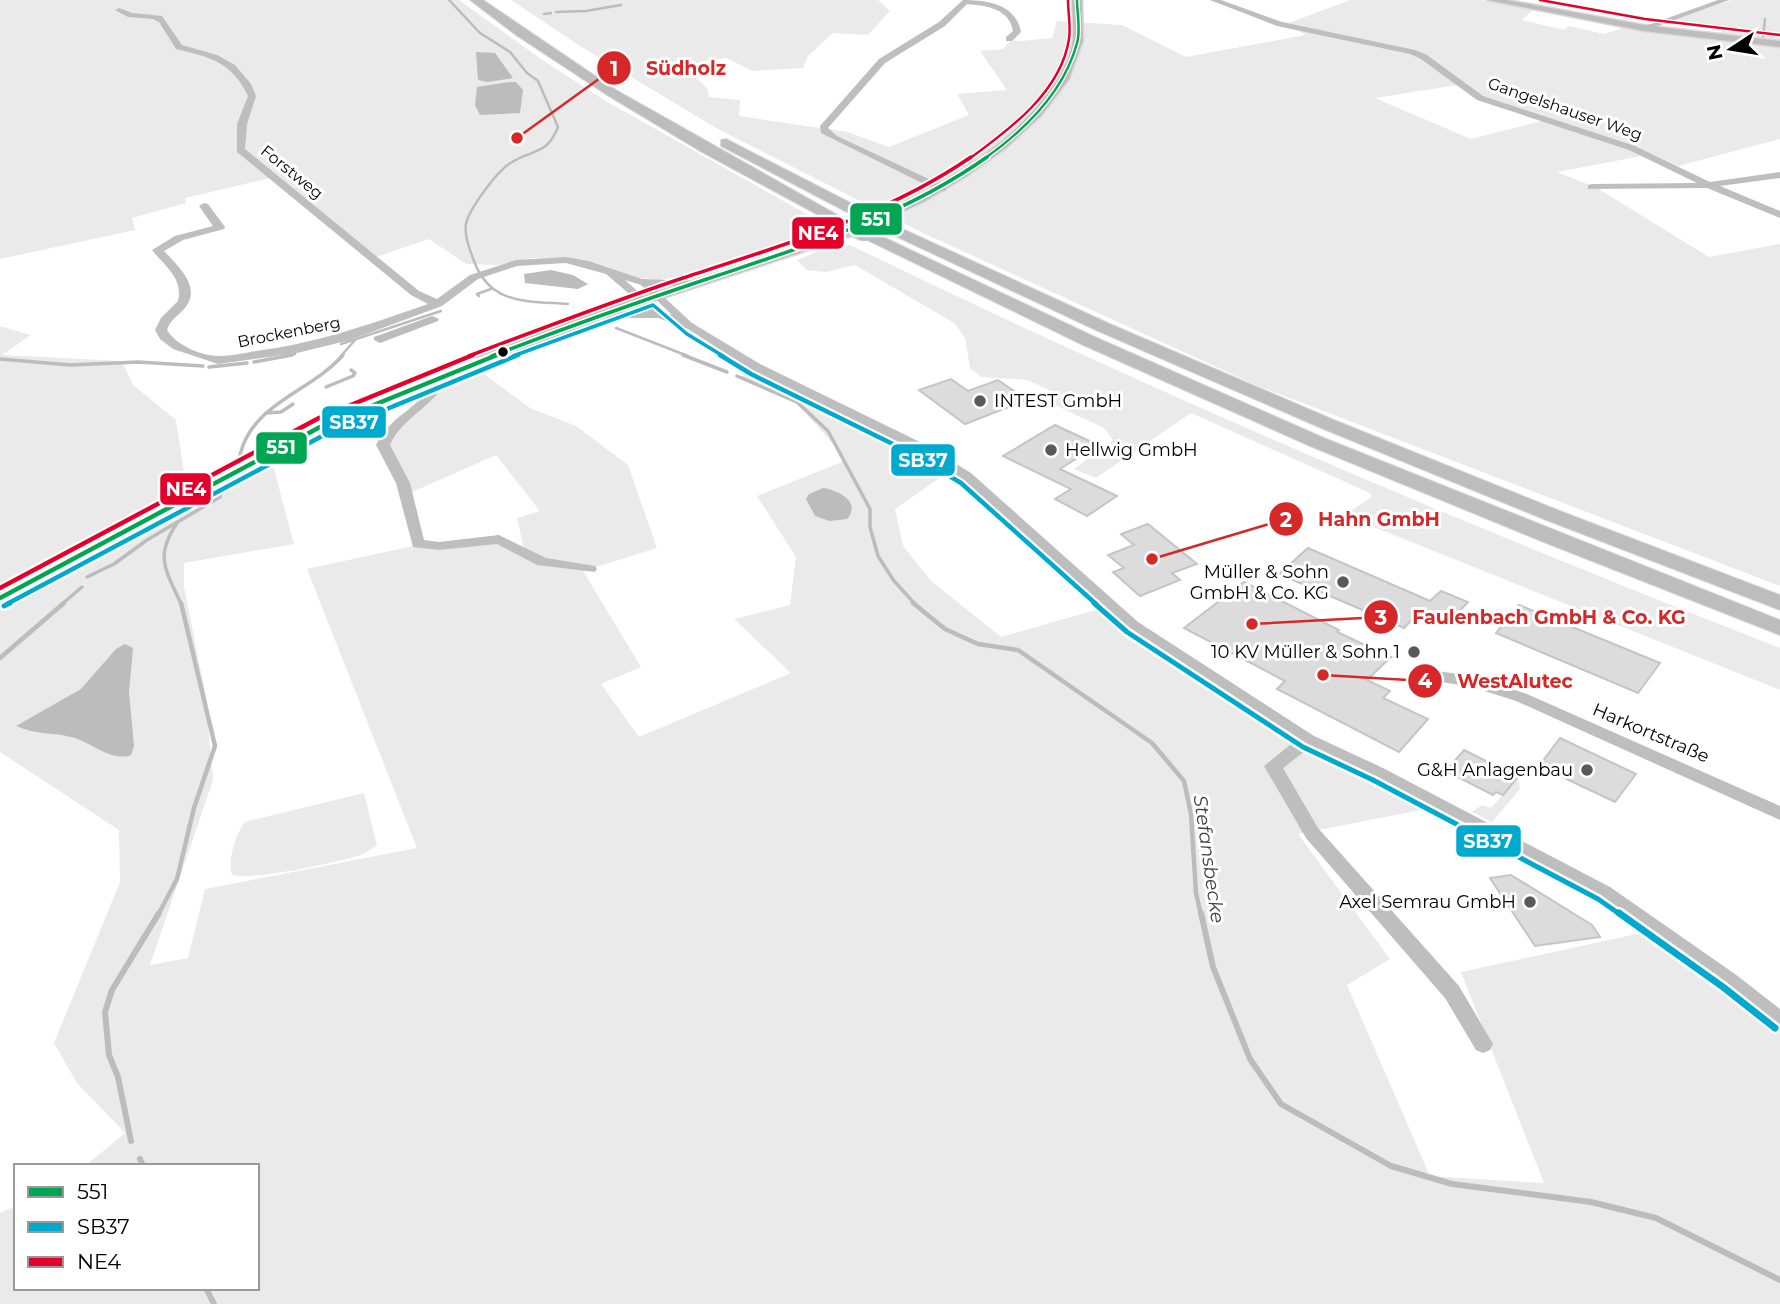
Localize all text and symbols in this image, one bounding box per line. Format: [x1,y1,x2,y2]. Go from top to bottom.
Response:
north arrow [1696,14,1766,84]
text: N [1702,43,1728,62]
callout: Südholz [597,48,740,88]
text: 1 [610,56,618,81]
text: Südholz [646,57,726,80]
street label: Gangelshauser Weg [1485,74,1645,144]
street label: Forstweg [257,141,327,203]
line badge: 551 [849,202,903,236]
text: 551 [861,208,891,231]
line badge: NE4 [791,216,845,250]
text: NE4 [798,222,838,245]
street label: Brockenberg [236,313,342,351]
unlabelled marker [496,345,510,359]
place label: INTEST GmbH [994,390,1122,412]
marker: INTEST GmbH [972,393,988,409]
line badge: SB37 [321,405,387,439]
text: SB37 [329,411,379,434]
line badge: 551 [255,431,308,465]
text: 551 [266,436,296,459]
place label: Hellwig GmbH [1065,439,1198,461]
marker: Hellwig GmbH [1043,442,1059,458]
line badge: SB37 [890,443,956,477]
text: SB37 [898,449,948,472]
line badge: NE4 [159,472,212,506]
text: NE4 [166,478,206,501]
callout: Hahn GmbH [1269,499,1453,539]
text: 2 [1280,507,1292,532]
text: Hahn GmbH [1318,508,1440,531]
place label: Müller & Sohn GmbH & Co. KG [1190,561,1329,604]
marker: Müller & Sohn GmbH & Co. KG [1335,574,1351,590]
callout: Faulenbach GmbH & Co. KG [1364,597,1700,637]
text: 3 [1374,605,1387,630]
text: Faulenbach GmbH & Co. KG [1412,606,1686,629]
place label: 10 KV Müller & Sohn 1 [1211,641,1400,663]
marker: 10 KV Müller & Sohn 1 [1406,644,1422,660]
callout: WestAlutec [1408,661,1586,701]
text: 4 [1418,668,1433,693]
text: WestAlutec [1457,670,1573,693]
street label: Harkortstraße [1589,698,1713,768]
place label: G&H Anlagenbau [1417,759,1573,781]
marker: G&H Anlagenbau [1579,762,1595,778]
water label: Stefansbecke [1189,793,1229,925]
line badge: SB37 [1455,824,1522,858]
text: SB37 [1463,830,1513,853]
place label: Axel Semrau GmbH [1339,891,1516,913]
marker: Axel Semrau GmbH [1522,894,1538,910]
legend [14,1164,259,1290]
text: 551 [77,1179,108,1204]
text: SB37 [77,1214,130,1239]
text: NE4 [77,1249,121,1274]

